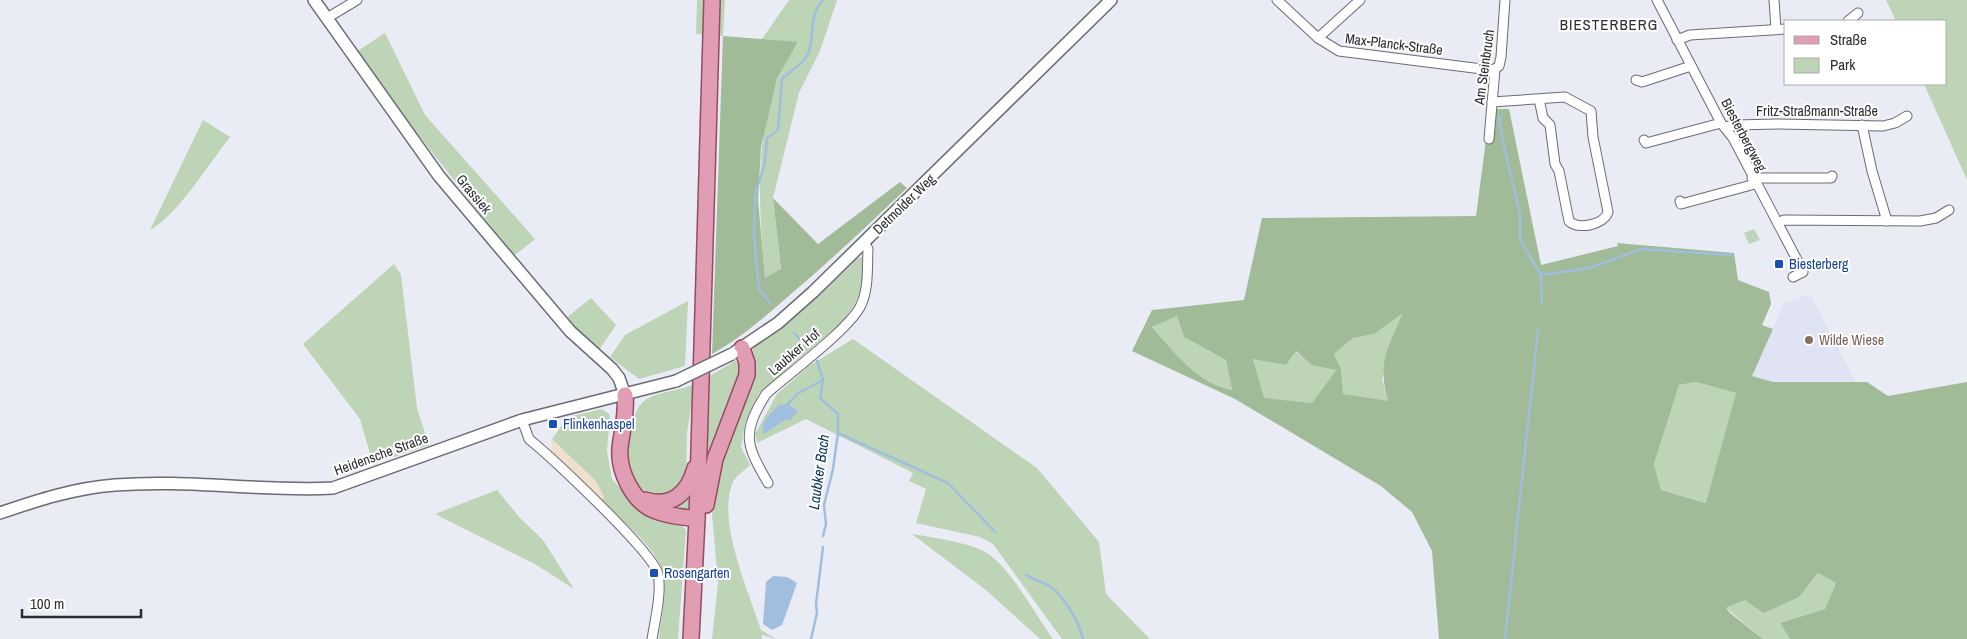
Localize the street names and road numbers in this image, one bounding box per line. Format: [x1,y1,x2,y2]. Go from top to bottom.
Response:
street label: Am Steinbruch [1470,28,1498,107]
street label: Max-Planck-Straße [1344,29,1444,59]
street label: Biesterbergweg [1717,95,1771,175]
street label: Fritz-Straßmann-Straße [1756,102,1878,120]
street label: Detmolder Weg [869,169,939,238]
street label: Grassiek [452,171,496,218]
street label: Laubker Hof [764,324,824,379]
street label: Heidensche Straße [331,429,431,479]

